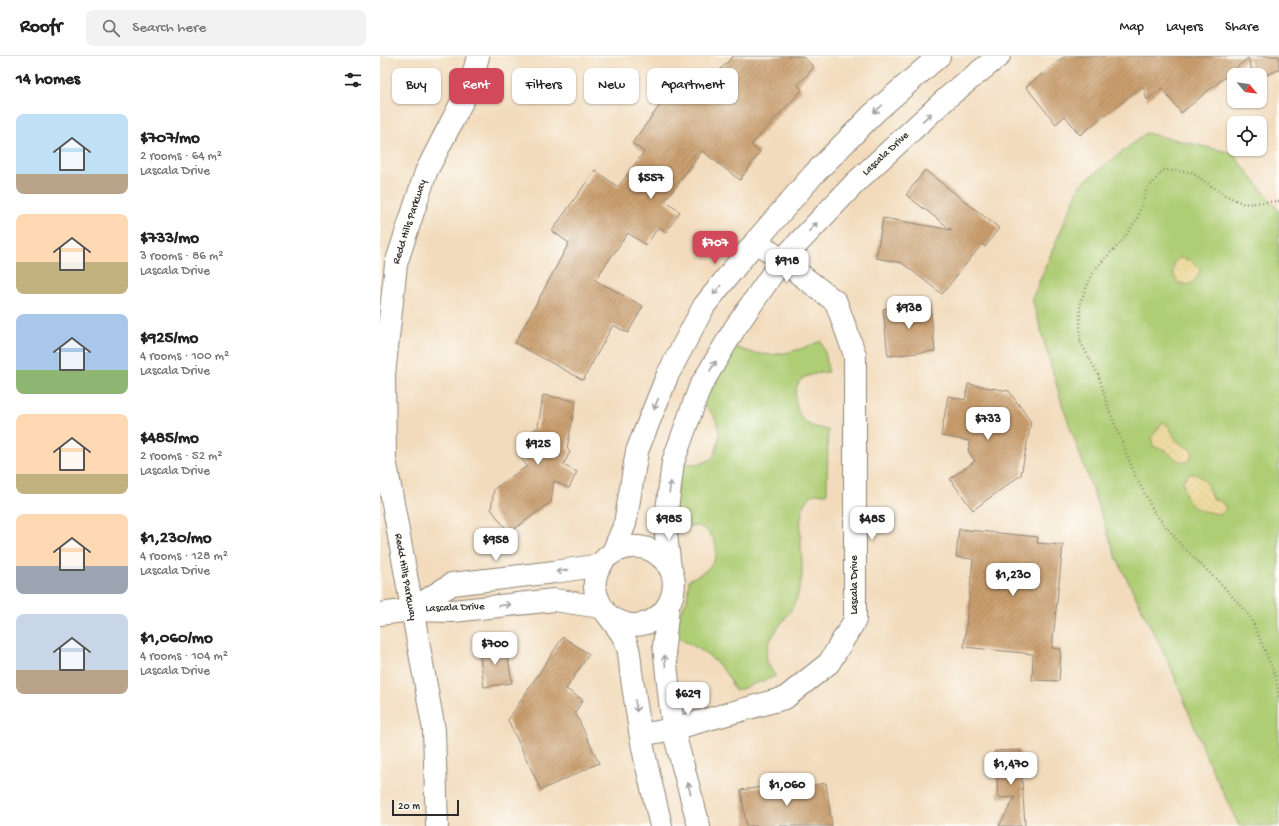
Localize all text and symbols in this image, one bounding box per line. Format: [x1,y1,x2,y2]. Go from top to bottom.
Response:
search box [86,10,366,46]
text: Roofr [20,16,62,39]
icon: search [100,17,122,39]
text: Search here [132,19,206,37]
text: Map [1120,19,1144,36]
text: Layers [1166,19,1203,36]
text: Share [1225,19,1259,36]
chip: Buy [392,68,441,104]
chip: Rent [449,68,504,104]
chip: Filters [512,68,576,104]
chip: New [584,68,639,104]
chip: Apartment [647,68,738,104]
north arrow [1227,68,1267,108]
map controls [1227,68,1267,156]
icon: filters [342,69,364,91]
text: 14 homes [16,70,80,90]
one-way arrow [873,105,884,114]
one-way arrow [921,113,931,122]
button: locate [1227,116,1267,156]
text: $707/mo [140,129,200,149]
street label: Lascala Drive [860,129,912,179]
icon: home [48,130,96,178]
text: 2 rooms · 64 m² [140,149,222,164]
text: Lascala Drive [140,164,210,179]
pin: $557 [627,166,675,200]
text: $557 [638,171,664,186]
street label: Redd Hills Parkway [391,178,430,266]
one-way arrow [809,222,818,232]
text: $733/mo [140,229,199,249]
icon: home [48,230,96,278]
pin: $707 [691,231,739,265]
text: $707 [702,236,728,251]
text: 3 rooms · 86 m² [140,249,223,264]
pin: $918 [763,249,811,283]
text: $918 [775,254,799,269]
text: Lascala Drive [140,264,210,279]
one-way arrow [713,284,722,295]
pin: $938 [885,296,933,330]
text: $938 [896,301,922,316]
text: $925/mo [140,329,198,349]
icon: home [48,330,96,378]
text: 4 rooms · 100 m² [140,349,229,364]
one-way arrow [709,360,717,372]
text: Lascala Drive [140,364,210,379]
one-way arrow [652,397,659,409]
pin: $733 [964,407,1012,441]
text: $733 [975,412,1001,427]
text: $485/mo [140,429,199,449]
icon: home [48,430,96,478]
pin: $925 [514,432,562,466]
text: $925 [525,437,551,452]
text: 2 rooms · 52 m² [140,449,222,464]
text: Lascala Drive [140,464,210,479]
one-way arrow [666,481,674,494]
pin: $985 [645,507,693,541]
pin: $485 [848,507,896,541]
text: $985 [656,512,682,527]
text: $485 [859,512,885,527]
pin: $958 [472,528,520,562]
text: $1,230/mo [140,529,212,549]
icon: home [48,530,96,578]
street label: Redd Hills Parkway [391,533,419,622]
text: $958 [483,533,509,548]
text: 4 rooms · 128 m² [140,549,228,564]
street label: Lascala Drive [849,555,861,615]
pin: $1,230 [980,563,1046,597]
text: Lascala Drive [140,564,210,579]
one-way arrow [556,567,569,575]
text: $1,230 [995,568,1031,583]
street label: Lascala Drive [425,601,485,615]
one-way arrow [498,602,511,609]
text: $1,060/mo [140,629,213,649]
icon: home [48,630,96,678]
pin: $700 [471,632,519,666]
text: $700 [481,637,509,652]
text: 4 rooms · 104 m² [140,649,228,664]
one-way arrow [661,655,669,668]
text: Lascala Drive [140,664,210,679]
pin: $629 [664,682,712,716]
text: $629 [675,687,701,702]
one-way arrow [632,699,640,712]
pin: $1,470 [978,752,1044,786]
text: $1,470 [993,757,1029,772]
pin: $1,060 [754,773,820,807]
text: $1,060 [769,778,805,793]
one-way arrow [685,782,692,795]
scale bar [392,798,459,817]
text: 20 m [398,801,420,813]

